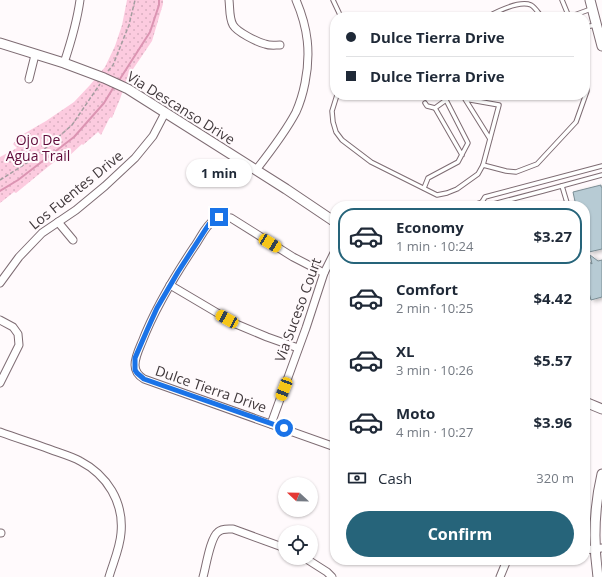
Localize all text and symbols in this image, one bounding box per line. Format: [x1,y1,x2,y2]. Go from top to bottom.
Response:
text: Dulce Tierra Drive [370,27,505,47]
text: Dulce Tierra Drive [370,66,505,86]
street label: Via Descanso Drive [124,67,239,149]
park label: Ojo De Agua Trail [6,130,70,165]
street label: Los Fuentes Drive [25,146,127,233]
callout: 1 min [186,159,252,187]
text: 1 min [201,164,237,182]
route end [210,208,228,226]
text: Economy [396,217,464,237]
icon: car [348,218,384,254]
text: $3.27 [533,226,572,246]
car [257,232,283,254]
text: 1 min · 10:24 [396,237,473,255]
street label: Via Suceso Court [270,255,325,364]
text: Comfort [396,279,458,299]
icon: car [348,280,384,316]
text: $4.42 [533,288,572,308]
text: 2 min · 10:25 [396,299,473,317]
car [214,308,240,330]
text: XL [396,341,414,361]
icon: car [348,342,384,378]
text: $5.57 [533,350,572,370]
street label: Dulce Tierra Drive [153,361,270,417]
text: 3 min · 10:26 [396,361,473,379]
car [274,376,294,402]
text: Moto [396,403,435,423]
icon: car [348,404,384,440]
text: $3.96 [533,412,572,432]
route start [275,419,293,437]
text: 4 min · 10:27 [396,423,473,441]
icon: cash [346,467,368,489]
text: Cash [378,468,412,488]
text: 320 m [536,469,574,487]
north arrow [278,477,318,517]
map controls [278,477,318,565]
button: Confirm [346,511,574,557]
button: locate [278,525,318,565]

